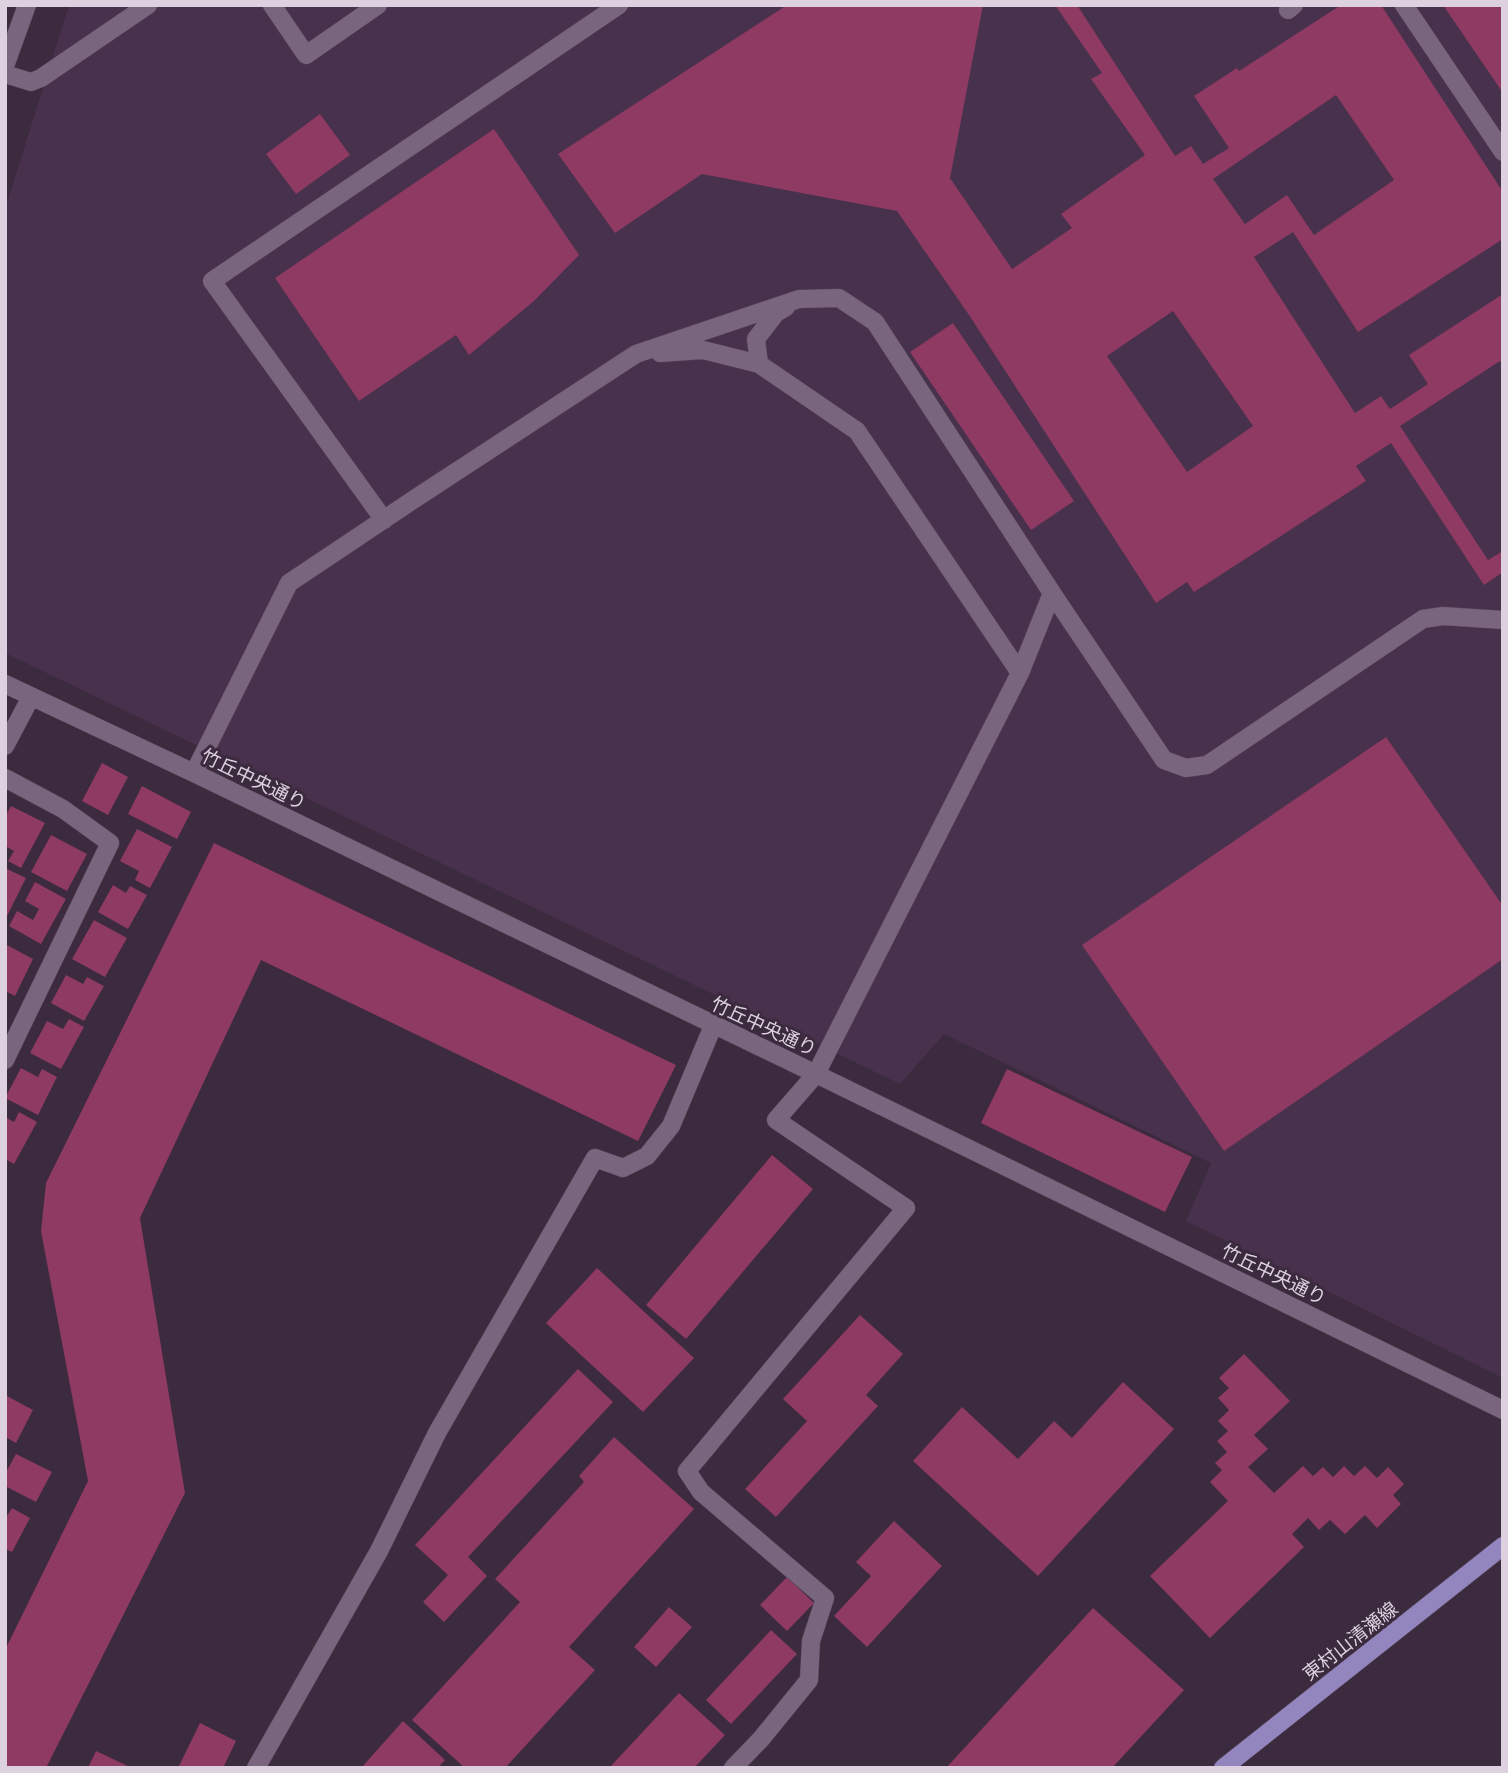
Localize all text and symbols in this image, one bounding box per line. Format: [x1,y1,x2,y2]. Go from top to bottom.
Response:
street label: 竹丘中央通り [198,743,310,815]
street label: 竹丘中央通り [707,991,821,1061]
street label: 竹丘中央通り [1218,1238,1330,1310]
street label: 東村山清瀬線 [1298,1596,1402,1686]

